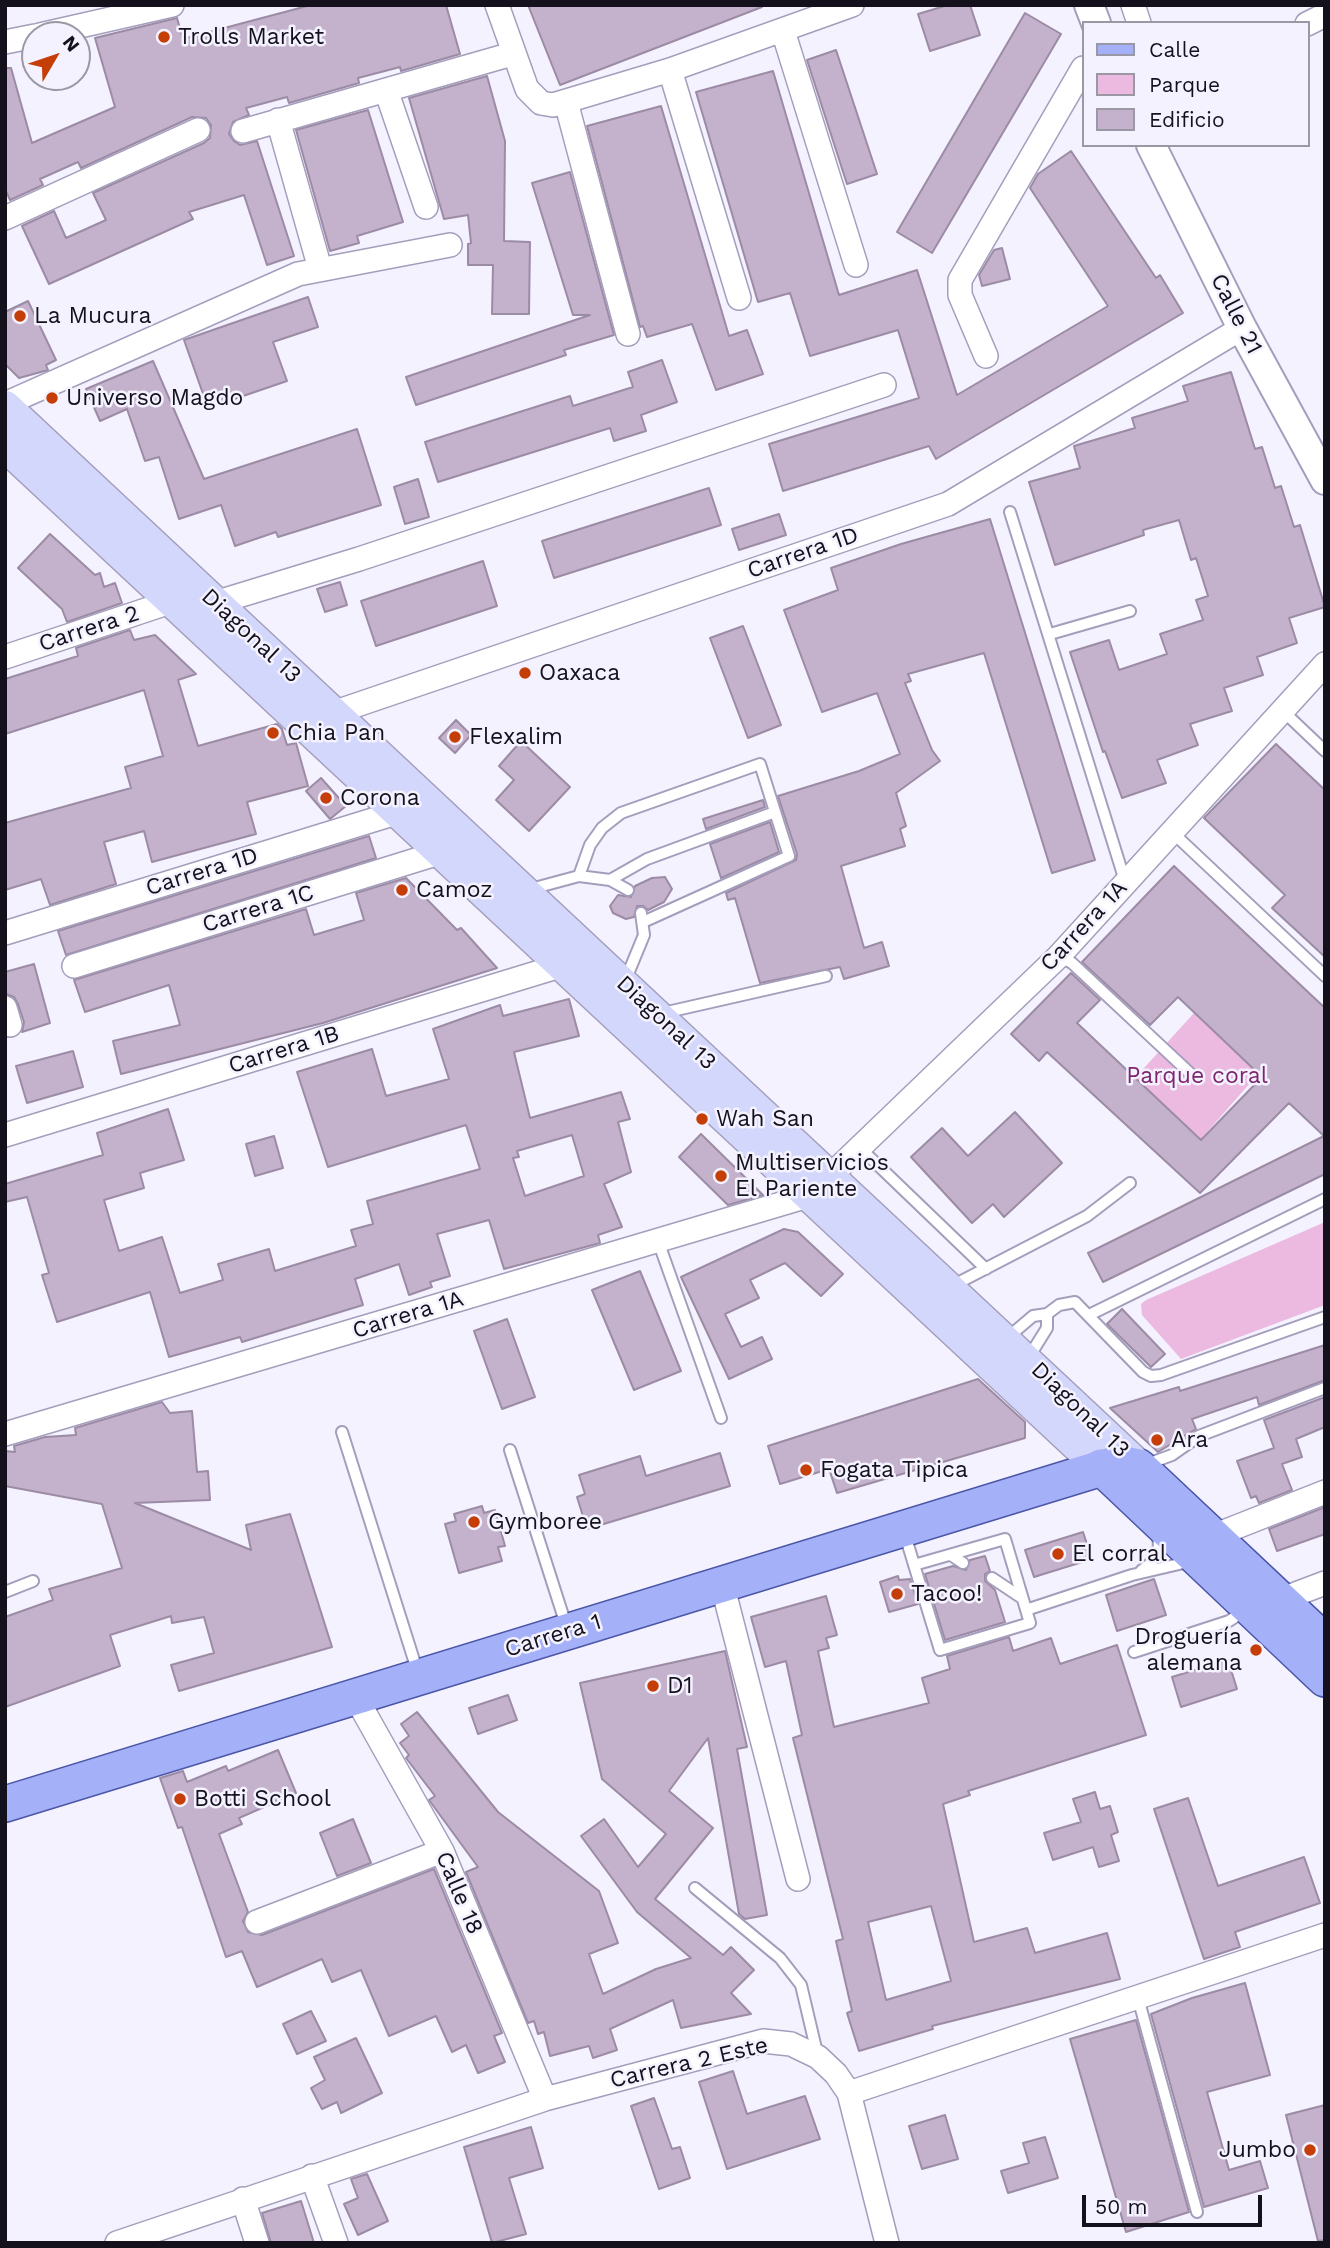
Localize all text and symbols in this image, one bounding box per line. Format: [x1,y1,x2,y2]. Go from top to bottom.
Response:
north arrow [21,21,91,91]
legend [1082,21,1309,147]
place label: Trolls Market [178,23,324,51]
marker: Trolls Market [156,29,172,45]
text: N [58,31,85,56]
text: Calle [1149,37,1200,62]
text: Parque [1149,72,1220,97]
text: Edificio [1149,107,1225,132]
street label: Calle 21 [1204,269,1268,359]
place label: La Mucura [34,302,151,330]
marker: La Mucura [12,308,28,324]
place label: Universo Magdo [66,384,243,412]
marker: Universo Magdo [44,390,60,406]
street label: Carrera 1D [744,521,862,585]
street label: Diagonal 13 [195,583,307,689]
street label: Carrera 2 [35,600,143,658]
place label: Oaxaca [539,659,620,687]
marker: Oaxaca [517,665,533,681]
place label: Chia Pan [287,719,385,747]
place label: Flexalim [469,723,563,751]
marker: Chia Pan [265,725,281,741]
marker: Flexalim [447,729,463,745]
place label: Corona [340,784,420,812]
marker: Corona [318,790,334,806]
street label: Carrera 1D [143,842,261,902]
street label: Carrera 1A [1035,875,1133,977]
place label: Camoz [416,876,493,904]
street label: Carrera 1C [199,879,317,939]
marker: Camoz [394,882,410,898]
street label: Diagonal 13 [610,970,722,1076]
street label: Carrera 1B [225,1020,343,1080]
park label: Parque coral [1126,1062,1268,1090]
place label: Wah San [716,1105,814,1133]
marker: Wah San [694,1111,710,1127]
place label: Multiservicios El Pariente [735,1149,889,1203]
marker: Multiservicios El Pariente [713,1168,729,1184]
street label: Carrera 1A [349,1285,467,1345]
street label: Diagonal 13 [1025,1356,1135,1464]
place label: Ara [1171,1426,1208,1454]
marker: Ara [1149,1432,1165,1448]
place label: Fogata Tipica [820,1456,968,1484]
marker: Fogata Tipica [798,1462,814,1478]
place label: Gymboree [488,1508,602,1536]
marker: Gymboree [466,1514,482,1530]
place label: El corral [1072,1540,1167,1568]
marker: El corral [1050,1546,1066,1562]
place label: Tacoo! [911,1580,982,1608]
marker: Tacoo! [889,1586,905,1602]
street label: Carrera 1 [501,1608,605,1664]
place label: Droguería alemana [1134,1623,1242,1677]
marker: Droguería alemana [1248,1642,1264,1658]
place label: D1 [667,1672,693,1700]
marker: D1 [645,1678,661,1694]
place label: Botti School [194,1785,331,1813]
marker: Botti School [172,1791,188,1807]
street label: Calle 18 [429,1848,489,1938]
street label: Carrera 2 Este [607,2031,771,2095]
place label: Jumbo [1219,2136,1296,2164]
marker: Jumbo [1302,2142,1318,2158]
scale bar [1085,2182,1265,2226]
text: 50 m [1095,2194,1147,2219]

